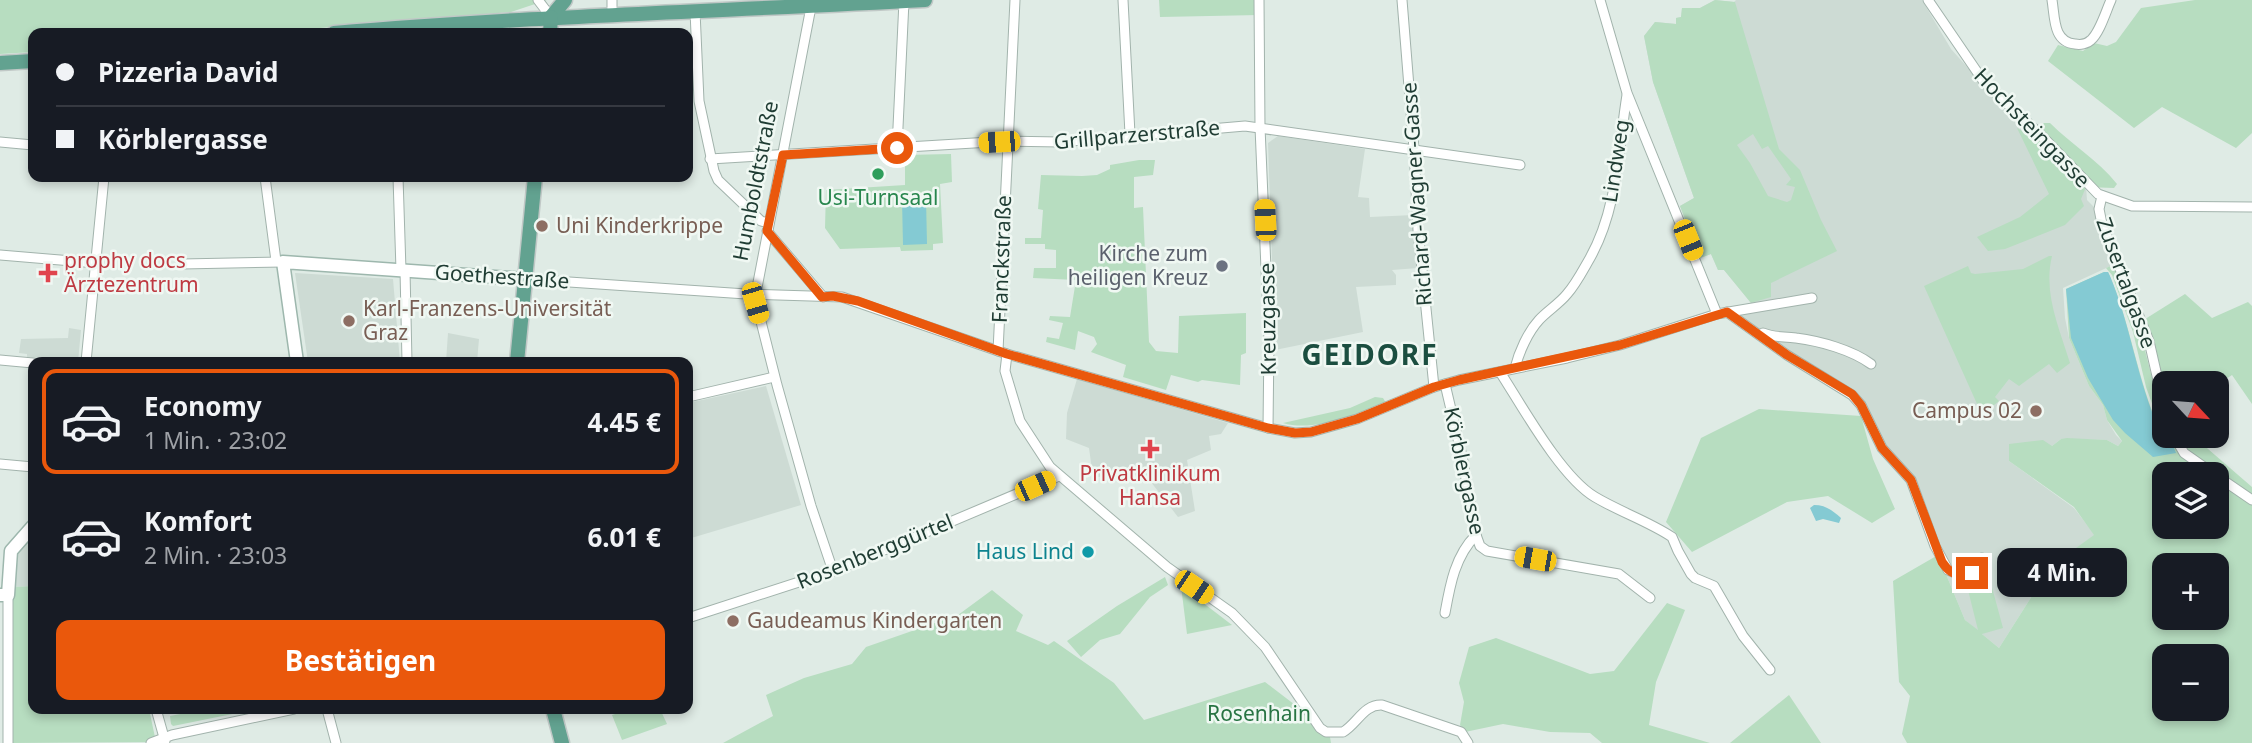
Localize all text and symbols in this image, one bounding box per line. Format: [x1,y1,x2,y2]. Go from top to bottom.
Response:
text: Pizzeria David [98,54,278,90]
street label: Hochsteingasse [1969,62,2097,193]
street label: Richard-Wagner-Gasse [1394,81,1438,307]
street label: Humboldtstraße [726,98,784,263]
street label: Grillparzerstraße [1053,113,1221,155]
street label: Lindweg [1595,117,1635,204]
text: Körblergasse [98,121,268,157]
car [978,130,1021,154]
route start [881,132,913,164]
marker: Usi-Turnsaal [870,166,886,182]
place label: Usi-Turnsaal [817,183,939,211]
street label: Franckstraße [985,195,1017,323]
car [1254,198,1277,242]
place label: Uni Kinderkrippe [556,211,723,239]
street label: Zusertalgasse [2090,213,2164,352]
car [1671,217,1706,263]
marker: Uni Kinderkrippe [534,218,550,234]
place label: Kirche zum heiligen Kreuz [1068,239,1208,291]
place label: prophy docs Ärztezentrum [64,246,199,298]
street label: Goethestraße [434,257,570,295]
marker: Kirche zum heiligen Kreuz [1214,258,1230,274]
street label: Kreuzgasse [1252,262,1282,376]
marker: prophy docs Ärztezentrum [38,263,58,283]
car [740,280,771,326]
place label: Karl-Franzens-Universität Graz [363,294,612,346]
marker: Karl-Franzens-Universität Graz [341,313,357,329]
district label: GEIDORF [1301,335,1439,373]
north arrow [2152,371,2230,448]
map controls [2152,371,2229,721]
text: Economy [144,388,262,424]
icon: car [60,390,123,453]
place label: Campus 02 [1912,396,2022,424]
marker: Campus 02 [2028,403,2044,419]
text: 4.45 € [587,404,661,440]
street label: Körblergasse [1438,404,1492,537]
text: 1 Min. · 23:02 [144,424,287,456]
marker: Privatklinikum Hansa [1140,439,1160,459]
place label: Privatklinikum Hansa [1079,459,1221,511]
button: layers [2152,462,2229,539]
car [1012,468,1059,504]
text: Komfort [144,503,252,539]
icon: car [60,505,123,568]
street label: Rosenberggürtel [792,507,957,595]
text: 6.01 € [587,519,661,555]
place label: Haus Lind [976,537,1074,565]
text: 2 Min. · 23:03 [144,539,287,571]
marker: Haus Lind [1080,544,1096,560]
car [1513,545,1558,573]
callout: 4 Min. [1996,548,2126,598]
button: + [2152,553,2229,630]
text: 4 Min. [2027,556,2097,588]
route end [1956,557,1988,589]
car [1171,567,1218,607]
place label: Gaudeamus Kindergarten [747,606,1002,634]
marker: Gaudeamus Kindergarten [725,613,741,629]
button: Bestätigen [56,620,665,700]
button: − [2152,644,2229,721]
park label: Rosenhain [1207,699,1311,727]

